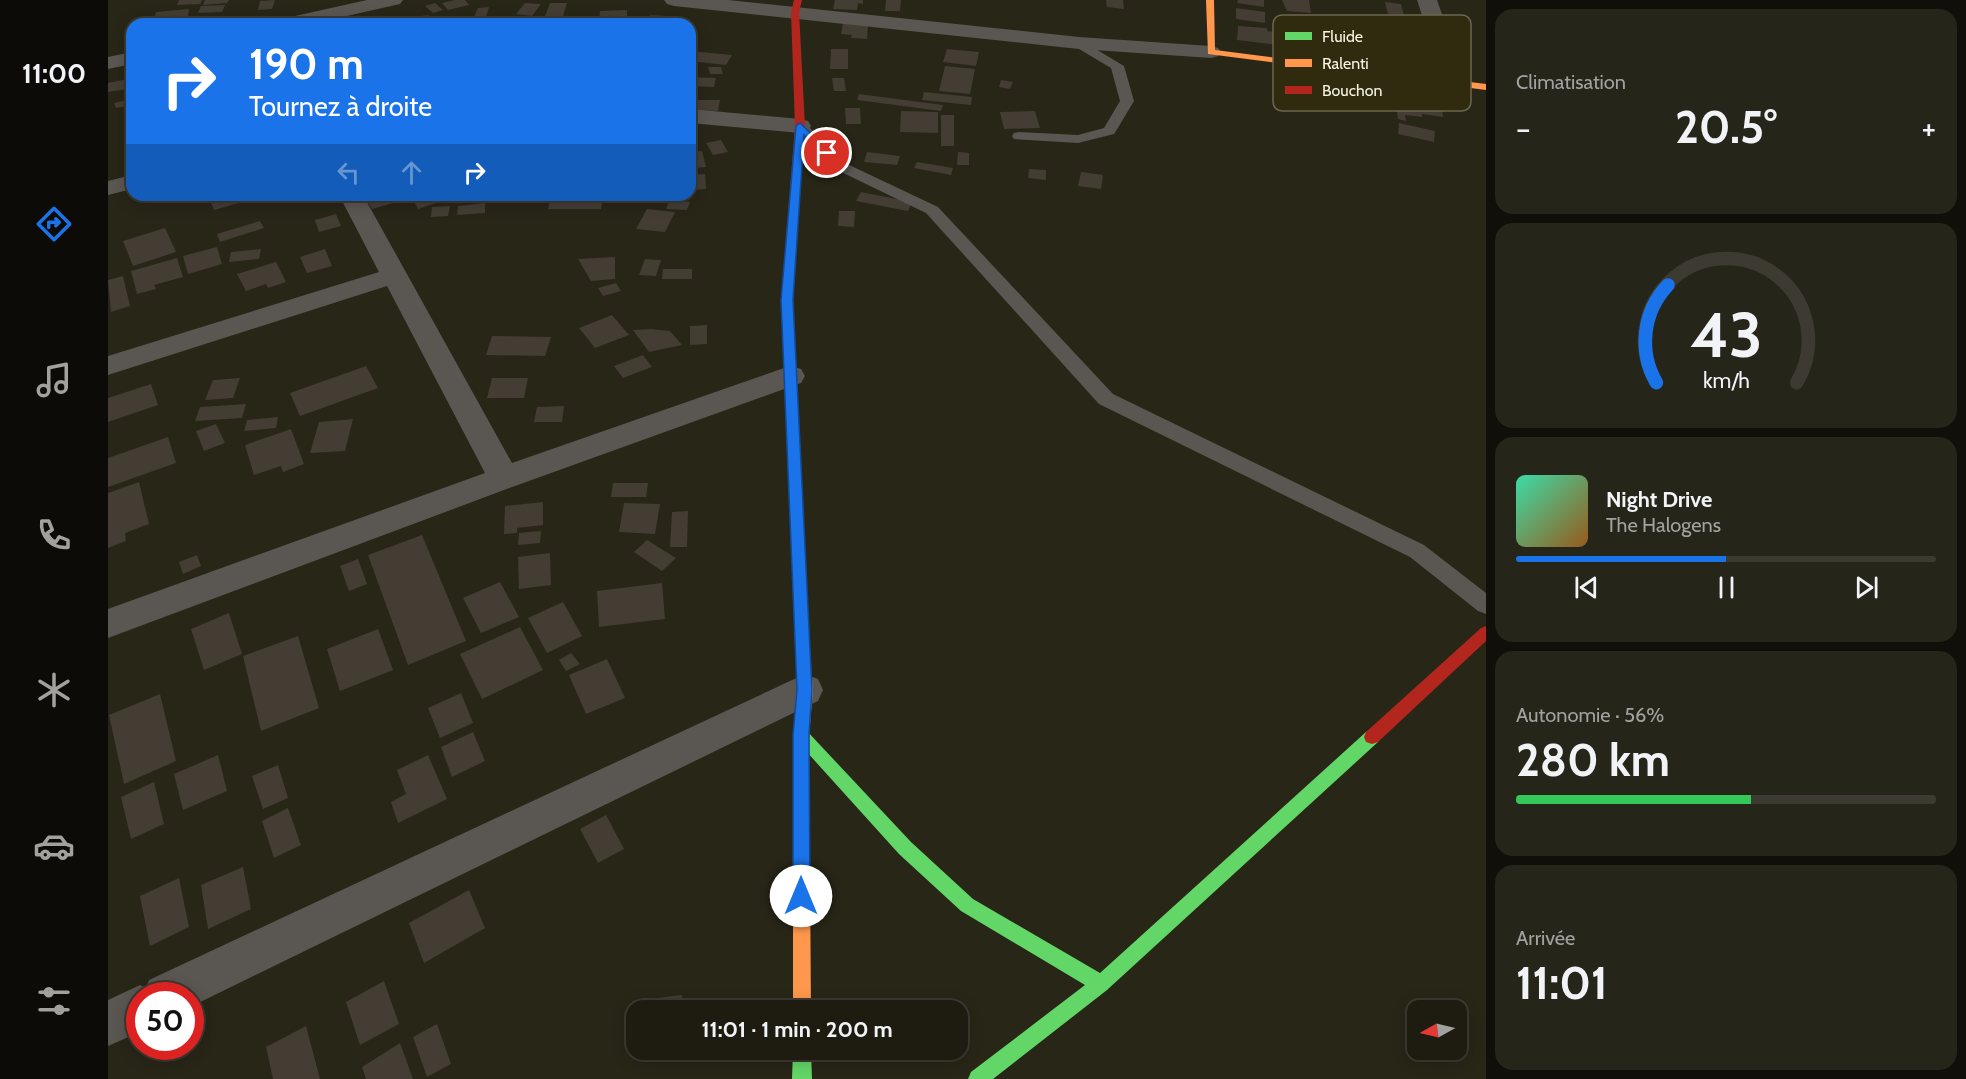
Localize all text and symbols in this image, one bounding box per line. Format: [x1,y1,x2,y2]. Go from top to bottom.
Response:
legend [1273,15,1471,111]
text: Fluide [1322,27,1363,46]
text: 190 m [249,38,364,90]
icon: right [150,42,228,120]
text: Ralenti [1322,54,1369,73]
text: 11:00 [22,57,86,90]
text: Climatisation [1516,70,1626,94]
text: Bouchon [1322,81,1382,100]
text: Tournez à droite [249,90,432,123]
text: 20.5° [1675,100,1777,154]
text: − [1516,108,1531,148]
text: + [1921,108,1936,148]
pin [801,127,852,178]
icon: arrive [810,136,843,169]
icon: left [332,156,365,189]
icon: ahead [395,156,428,189]
icon: right [458,156,491,189]
icon: directions [33,203,75,245]
text: 43 [1690,297,1762,373]
icon: music [33,359,75,401]
text: km/h [1703,367,1749,393]
text: Night Drive [1606,486,1712,513]
text: The Halogens [1606,513,1721,537]
icon: phone [33,514,75,556]
icon: previous [1570,571,1603,604]
icon: pause [1710,571,1743,604]
icon: next [1850,571,1883,604]
icon: climate [33,669,75,711]
text: Autonomie · 56% [1516,703,1664,727]
text: 280 km [1516,733,1670,787]
icon: car [33,825,75,867]
position arrow [769,864,833,928]
text: Arrivée [1516,926,1575,950]
text: 11:01 [1516,956,1608,1010]
icon: filters [33,980,75,1022]
speed limit sign: 50 [126,982,204,1060]
north arrow [1407,1000,1467,1060]
map controls [1407,1000,1467,1060]
text: 11:01 · 1 min · 200 m [701,1016,893,1043]

